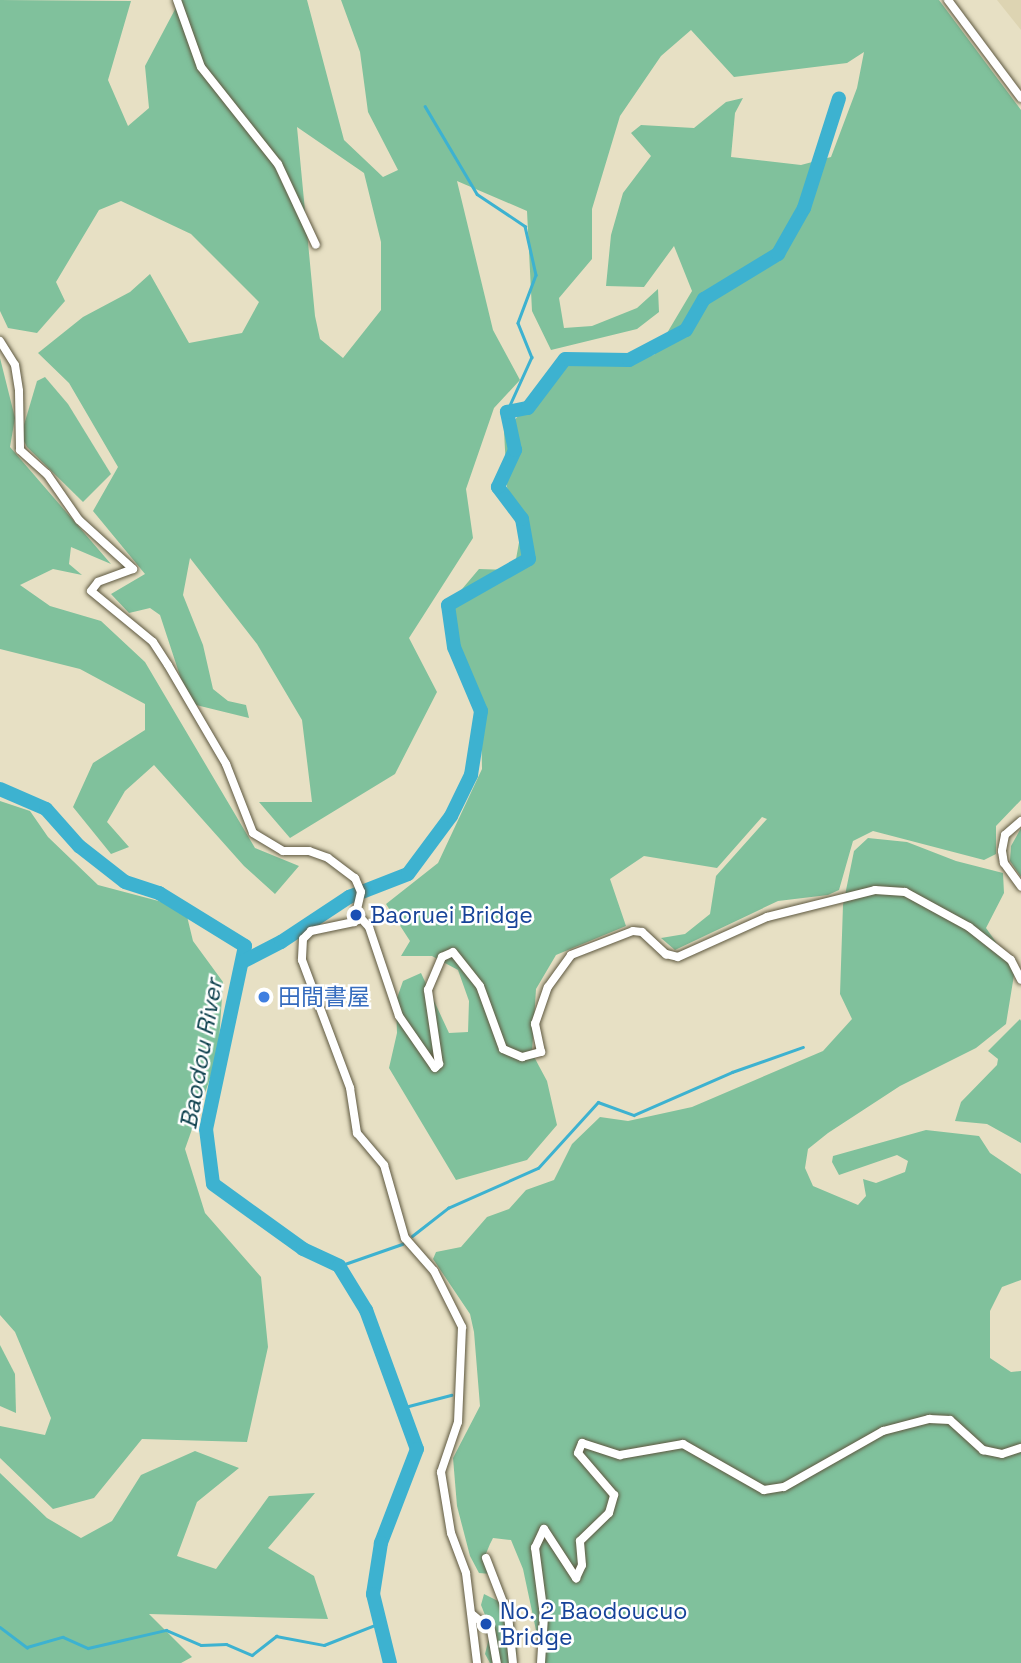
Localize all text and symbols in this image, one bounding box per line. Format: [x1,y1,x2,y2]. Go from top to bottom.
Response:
place label: Baoruei Bridge [370,901,533,929]
marker: Baoruei Bridge [348,907,364,923]
water label: Baodou River [174,977,228,1131]
place label: 田間書屋 [278,983,370,1011]
marker: 田間書屋 [256,989,272,1005]
place label: No. 2 Baodoucuo Bridge [500,1597,688,1651]
marker: No. 2 Baodoucuo Bridge [478,1616,494,1632]

